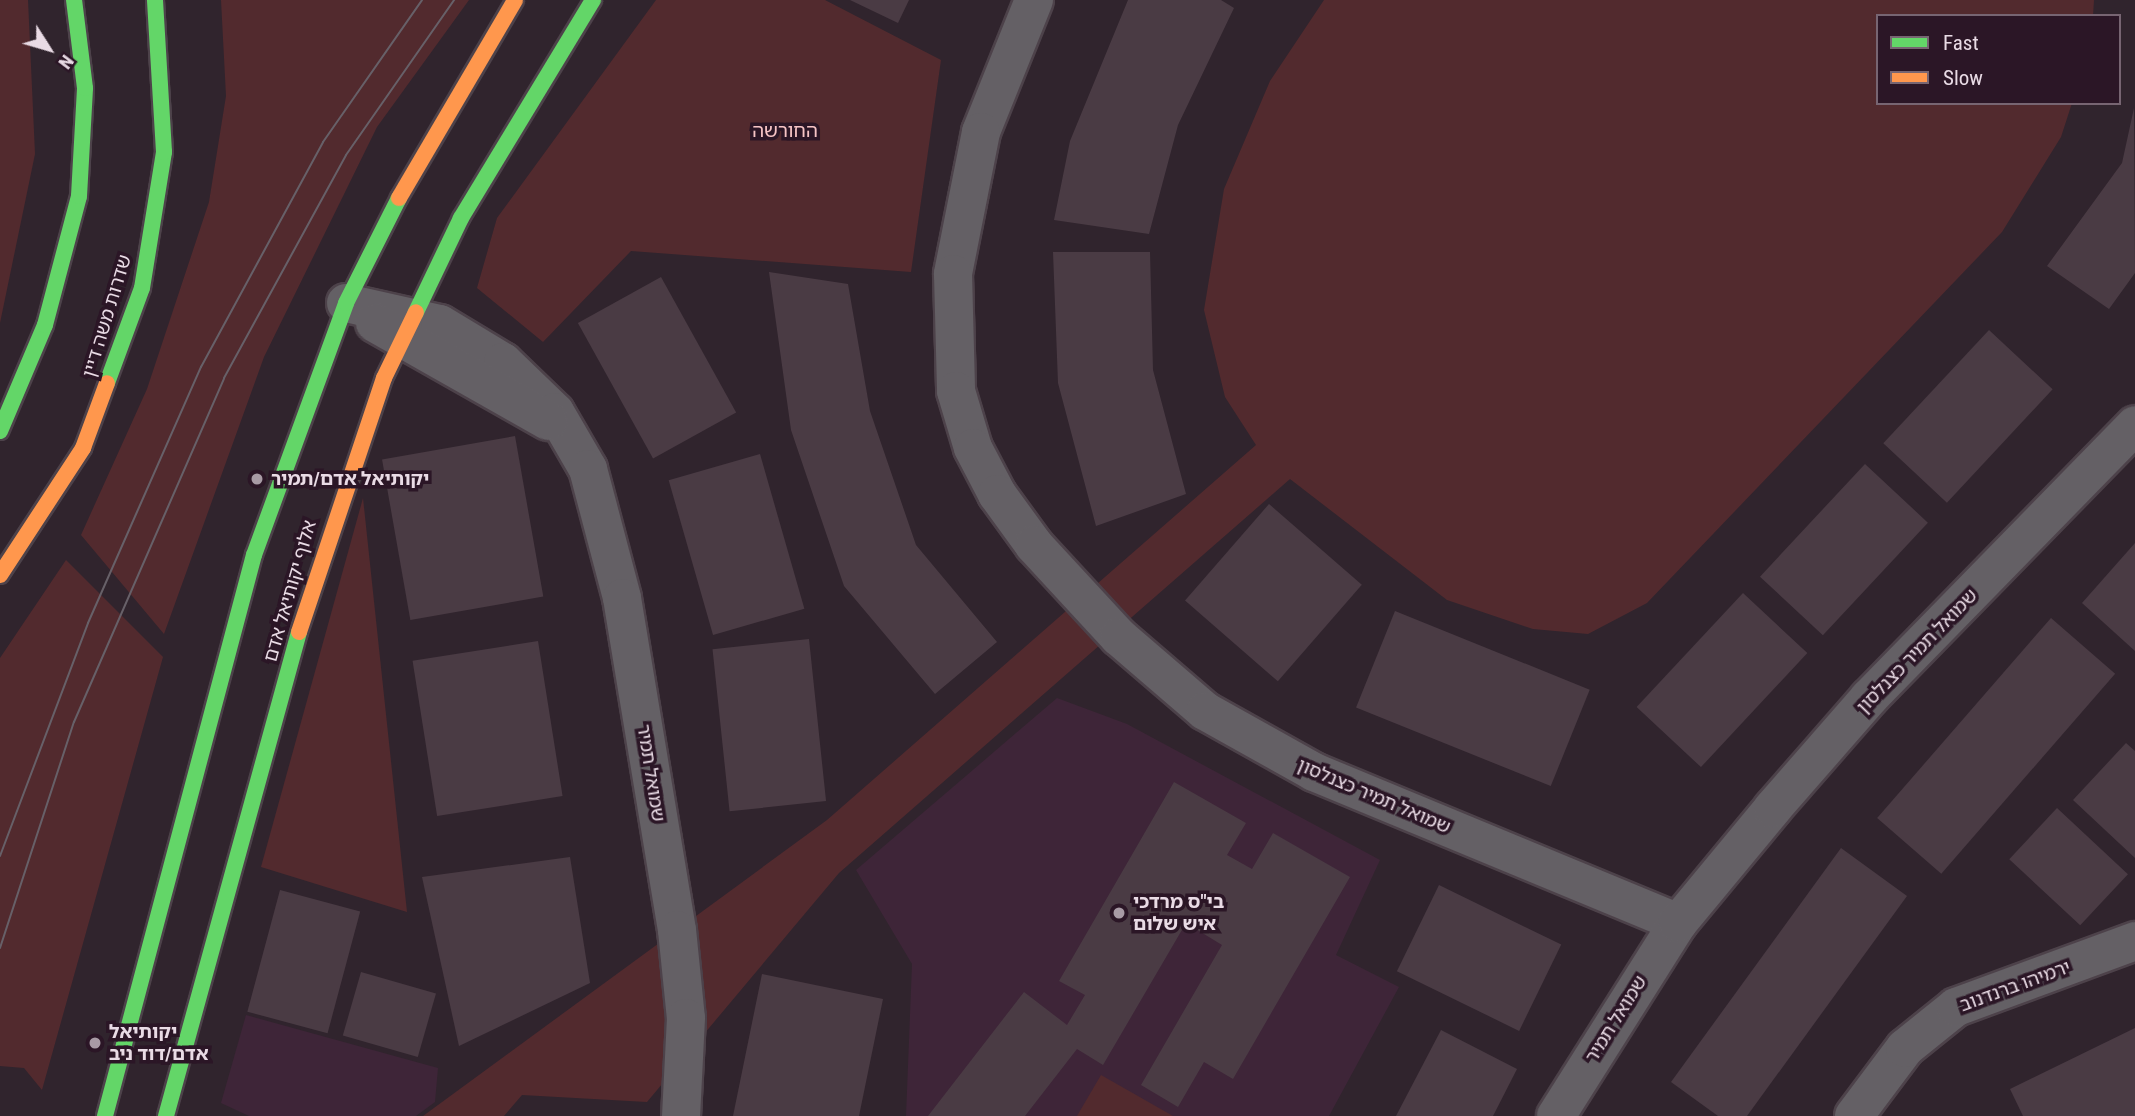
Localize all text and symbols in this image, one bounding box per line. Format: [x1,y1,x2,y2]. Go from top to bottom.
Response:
north arrow [14,14,84,84]
legend [1876,14,2121,105]
text: Fast [1943,31,1979,55]
text: N [53,50,79,74]
text: Slow [1943,66,1983,90]
park label: החורשה [752,120,818,142]
street label: שדרות משה דיין [78,252,136,380]
place label: יקותיאל אדם/תמיר [271,468,429,490]
marker: יקותיאל אדם/תמיר [249,471,265,487]
street label: אלוף יקותיאל אדם [259,518,321,664]
street label: שמואל תמיר כצנלסון [1852,584,1982,718]
street label: שמואל תמיר [632,723,670,823]
street label: שמואל תמיר כצנלסון [1294,753,1454,839]
place label: בי"ס מרדכי איש שלום [1133,891,1224,935]
marker: בי"ס מרדכי איש שלום [1111,905,1127,921]
street label: ירמיהו ברנדנוב [1956,955,2074,1017]
street label: שמואל תמיר [1580,971,1652,1067]
place label: יקותיאל אדם/דוד ניב [109,1021,208,1065]
marker: יקותיאל אדם/דוד ניב [87,1035,103,1051]

